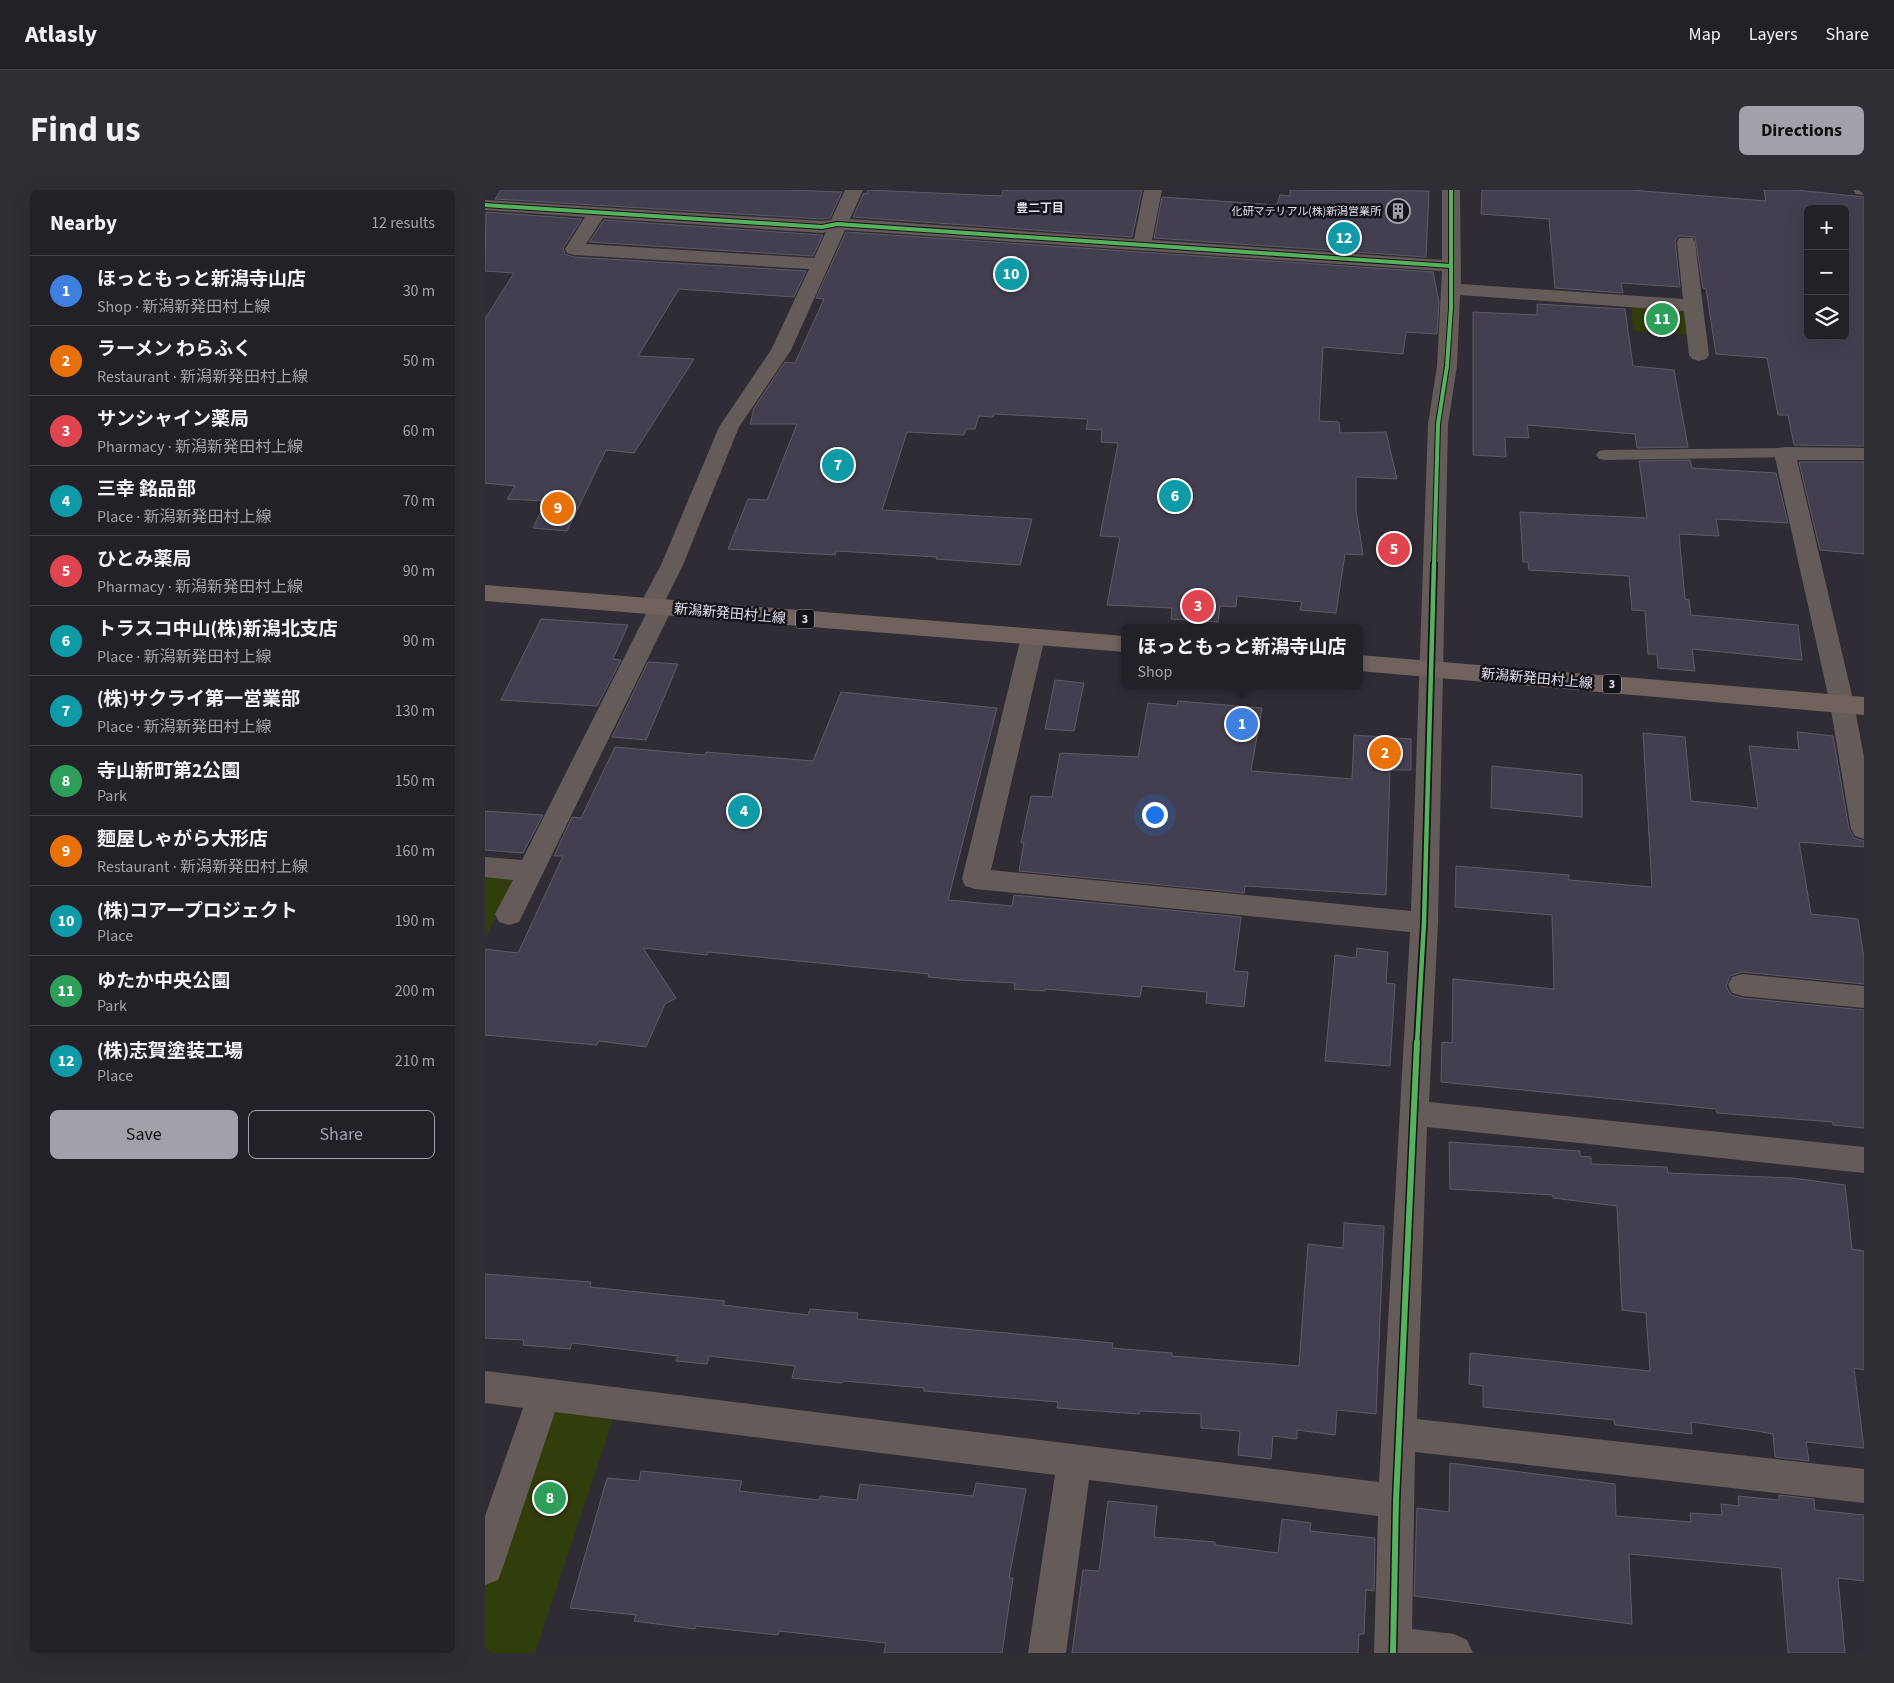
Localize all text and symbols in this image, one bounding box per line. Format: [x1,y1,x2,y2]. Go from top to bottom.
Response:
text: Atlasly [25,17,97,52]
text: Map [1689,22,1721,47]
text: Layers [1749,22,1798,47]
text: Share [1826,22,1869,47]
text: Find us [30,105,140,155]
button: Directions [1739,106,1864,155]
building icon: 化研マテリアル(株)新潟営業所 [1385,198,1411,224]
district label: 豊二丁目 [1016,200,1064,217]
place label: 化研マテリアル(株)新潟営業所 [1231,204,1382,219]
map controls [1804,205,1849,340]
button: + [1804,205,1849,250]
text: Nearby [50,208,117,238]
text: 12 results [371,212,435,234]
pin: 12 [1328,219,1360,257]
button: − [1804,250,1849,295]
pin: 10 [995,255,1027,293]
text: ほっともっと新潟寺山店 [97,266,306,293]
text: 1 [62,280,70,302]
text: 30 m [403,280,435,302]
button: layers [1804,295,1849,340]
text: Shop · 新潟新発田村上線 [97,296,270,318]
pin: 11 [1646,300,1678,338]
text: ラーメン わらふく [97,336,252,363]
text: 2 [62,350,70,372]
text: 50 m [403,350,435,372]
text: Restaurant · 新潟新発田村上線 [97,366,308,388]
text: サンシャイン薬局 [97,406,249,433]
text: 3 [62,420,70,442]
text: 60 m [403,420,435,442]
text: Pharmacy · 新潟新発田村上線 [97,436,303,458]
pin: 7 [822,446,854,484]
text: 三幸 銘品部 [97,476,196,503]
pin: 6 [1159,477,1191,515]
pin: 9 [542,489,574,527]
text: 4 [62,490,70,512]
text: 70 m [403,490,435,512]
text: Place · 新潟新発田村上線 [97,506,271,528]
pin: 5 [1378,530,1410,568]
text: ひとみ薬局 [97,546,191,573]
text: 5 [62,560,70,582]
text: 90 m [403,560,435,582]
text: Pharmacy · 新潟新発田村上線 [97,576,303,598]
pin: 3 [1182,587,1214,625]
street label: 新潟新発田村上線 [673,599,787,629]
road number: 3 [796,609,814,628]
text: トラスコ中山(株)新潟北支店 [97,616,338,643]
popup [1121,624,1363,689]
text: 6 [62,630,70,652]
text: 90 m [403,630,435,652]
text: ほっともっと新潟寺山店 [1137,634,1347,661]
text: Place · 新潟新発田村上線 [97,646,271,668]
text: Shop [1137,661,1172,683]
street label: 新潟新発田村上線 [1480,664,1594,694]
road number: 3 [1603,674,1621,694]
text: (株)サクライ第一営業部 [97,686,300,713]
text: 7 [62,700,70,722]
text: 130 m [395,700,435,722]
pin: 1 [1226,705,1258,743]
text: Place · 新潟新発田村上線 [97,716,271,738]
pin: 2 [1369,734,1401,772]
text: 寺山新町第2公園 [97,758,240,785]
text: 8 [62,770,70,792]
text: 150 m [395,770,435,792]
text: Park [97,785,127,807]
pin: 4 [728,792,760,830]
your location [1142,802,1168,828]
text: 麵屋しゃがら大形店 [97,826,268,853]
text: 9 [62,840,70,862]
text: 160 m [395,840,435,862]
text: Restaurant · 新潟新発田村上線 [97,856,308,878]
text: (株)コアープロジェクト [97,898,298,925]
text: 10 [58,910,74,932]
text: 190 m [395,910,435,932]
text: Place [97,925,133,947]
text: ゆたか中央公園 [97,968,230,995]
text: 11 [58,980,74,1002]
text: 200 m [395,980,435,1002]
text: Park [97,995,127,1017]
text: (株)志賀塗装工場 [97,1038,243,1065]
text: 12 [58,1050,74,1072]
text: 210 m [395,1050,435,1072]
text: Place [97,1065,133,1087]
button: Save [50,1110,238,1159]
button: Share [248,1110,435,1159]
pin: 8 [534,1479,566,1517]

